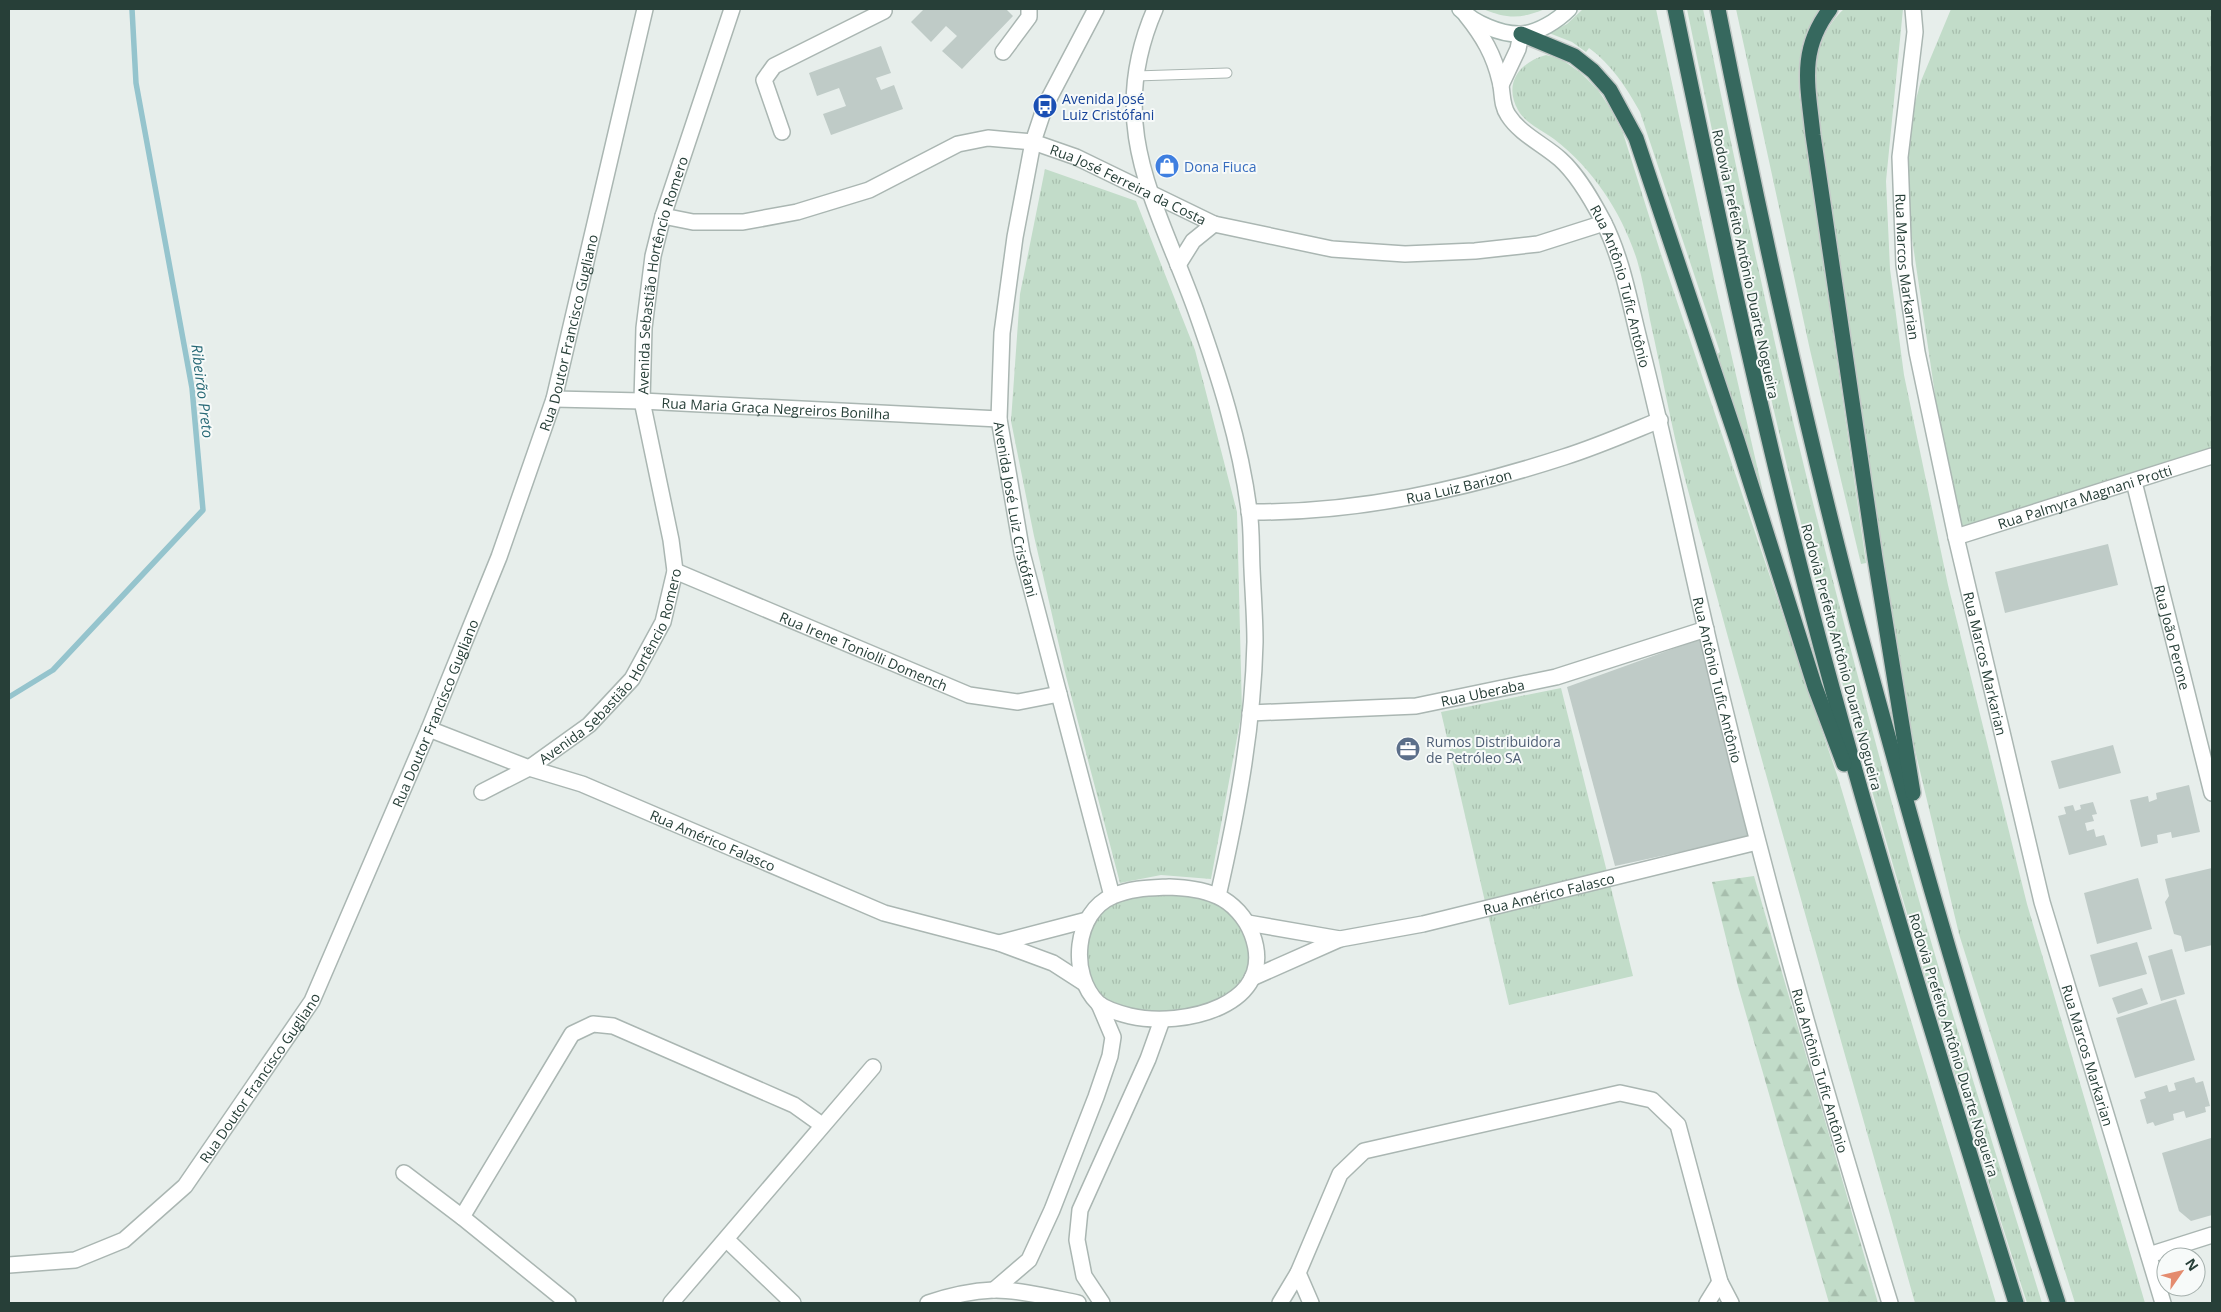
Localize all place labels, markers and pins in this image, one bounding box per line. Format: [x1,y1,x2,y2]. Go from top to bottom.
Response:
place label: Avenida José Luiz Cristófani [1062,89,1154,124]
bus stop icon: Avenida José Luiz Cristófani [1032,93,1058,119]
shop icon: Dona Fiuca [1154,153,1180,179]
place label: Dona Fiuca [1184,157,1256,176]
place label: Rumos Distribuidora de Petróleo SA [1426,732,1561,767]
office icon: Rumos Distribuidora de Petróleo SA [1395,736,1421,762]

